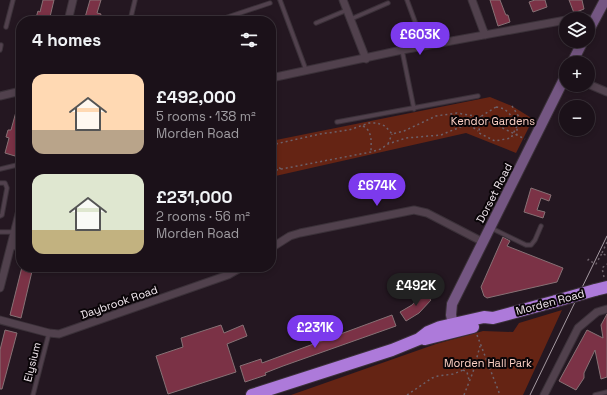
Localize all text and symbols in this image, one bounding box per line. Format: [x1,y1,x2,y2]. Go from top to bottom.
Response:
map controls [559,12,595,136]
button: layers [559,12,595,48]
pin: £603K [392,22,448,56]
text: £603K [400,26,440,43]
text: 4 homes [32,29,101,51]
icon: filters [238,29,260,51]
button: + [559,56,595,92]
text: £492,000 [156,86,236,108]
icon: home [64,90,112,138]
button: − [559,100,595,136]
text: 5 rooms · 138 m² [156,108,256,125]
park label: Kendor Gardens [451,114,535,128]
text: Morden Road [156,125,239,142]
street label: Dorset Road [473,161,515,225]
pin: £674K [349,173,405,207]
text: £674K [357,177,397,194]
text: £231,000 [156,186,233,208]
icon: home [64,190,112,238]
text: 2 rooms · 56 m² [156,208,250,225]
text: Morden Road [156,225,239,242]
pin: £492K [388,273,444,307]
text: £492K [396,277,436,294]
street label: Daybrook Road [79,282,159,322]
street label: Morden Road [514,286,586,318]
pin: £231K [287,315,343,349]
text: £231K [296,319,334,336]
street label: Elysium [20,341,44,383]
park label: Morden Hall Park [444,356,532,370]

